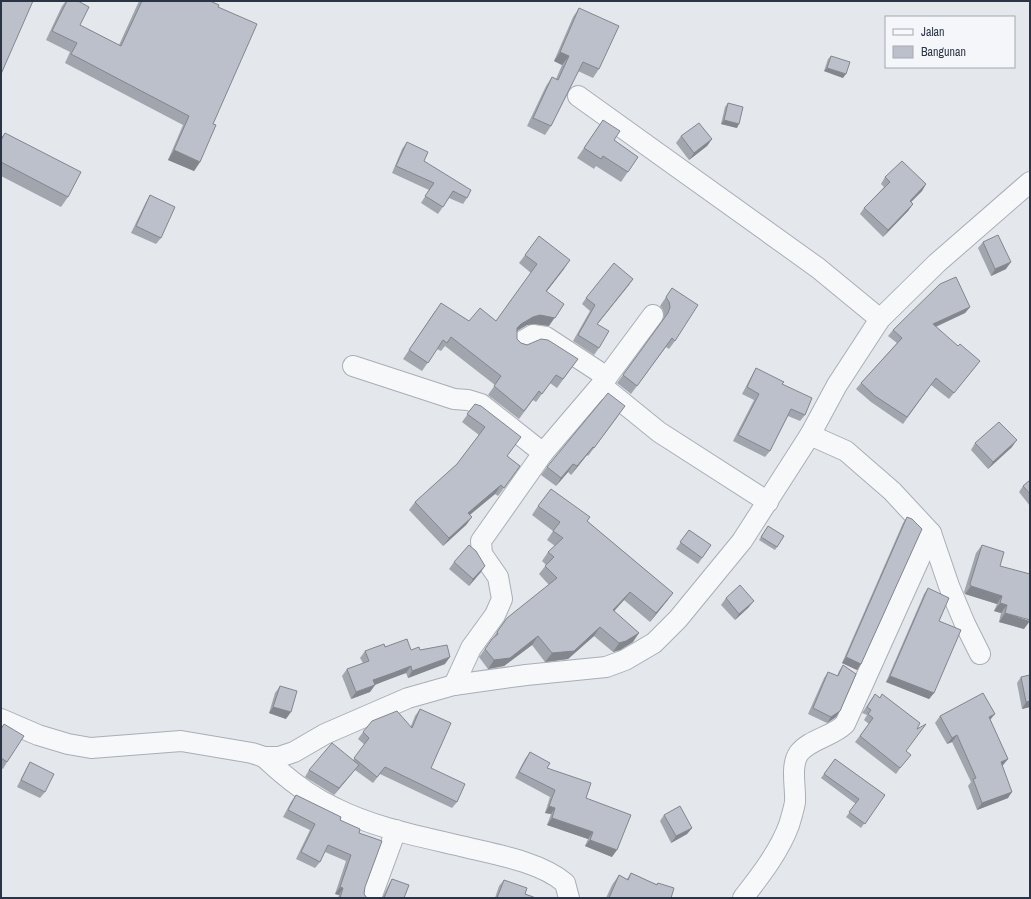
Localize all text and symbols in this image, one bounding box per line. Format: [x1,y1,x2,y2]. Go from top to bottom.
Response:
legend [885,16,1015,68]
text: Jalan [921,24,945,40]
text: Bangunan [921,44,966,60]

